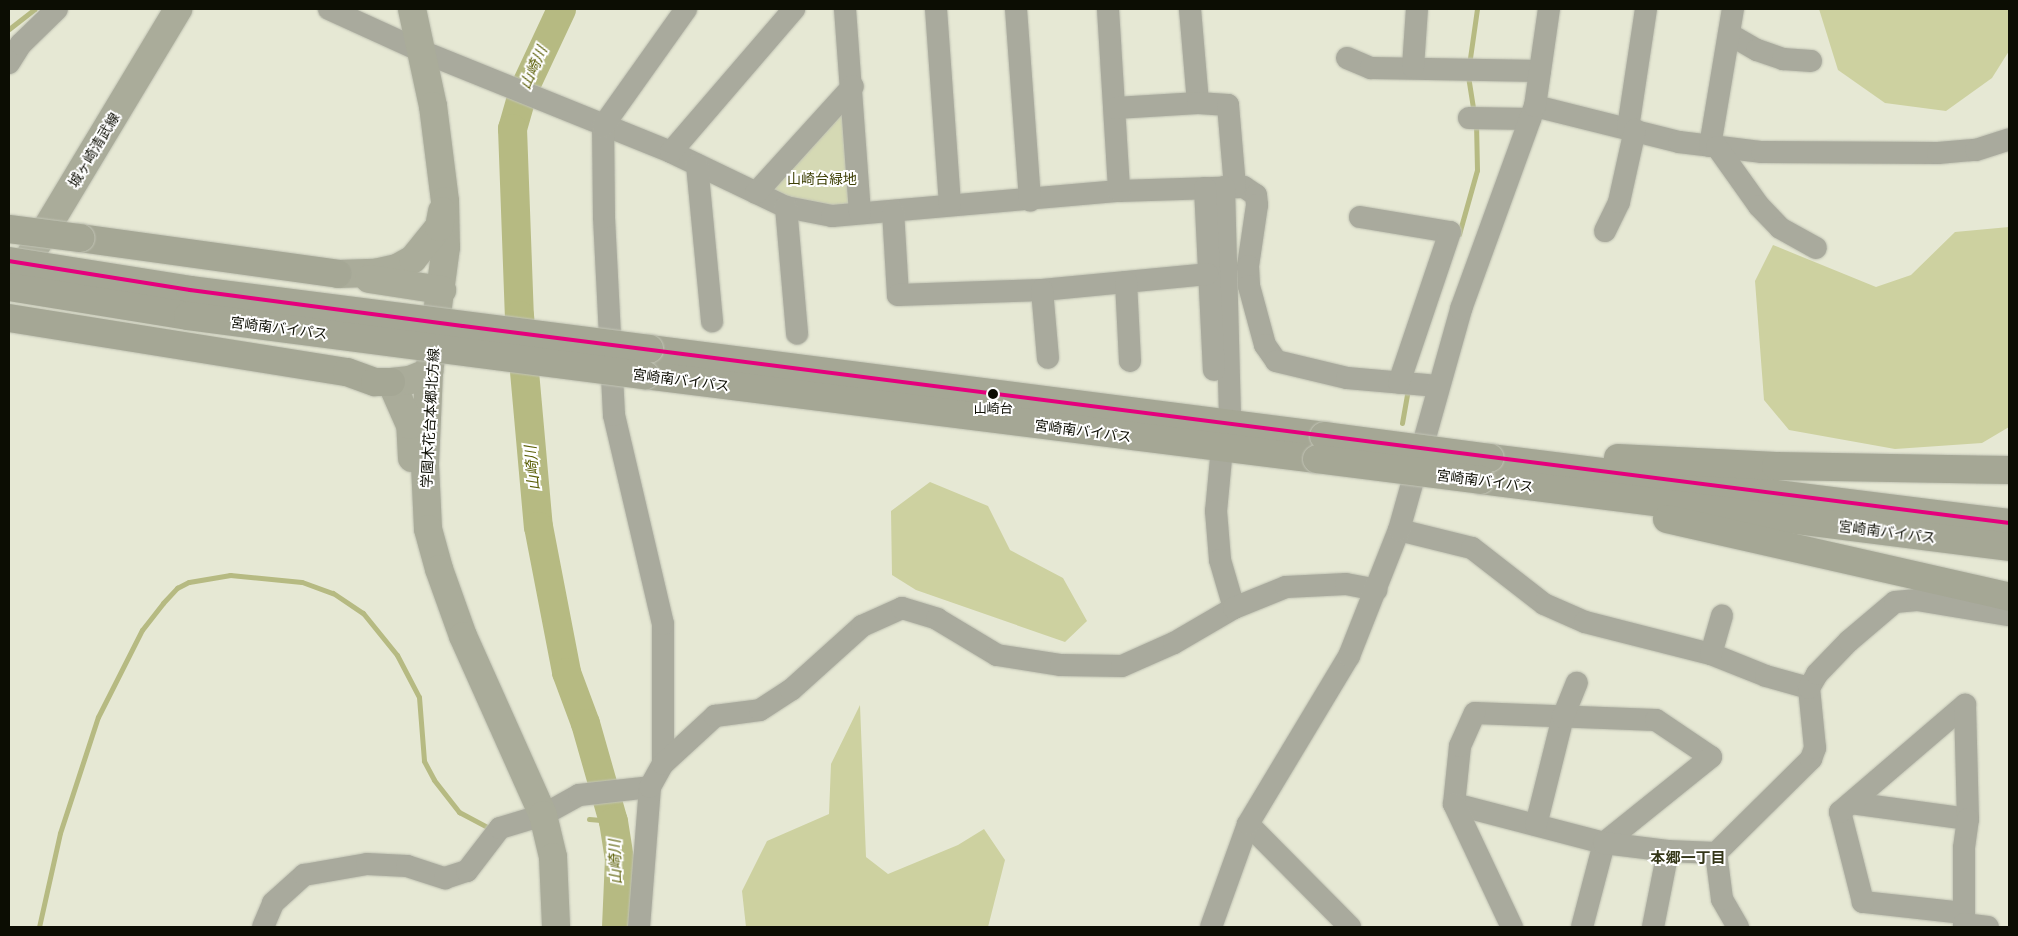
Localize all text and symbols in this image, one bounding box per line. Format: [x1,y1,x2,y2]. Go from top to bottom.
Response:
water label: 山崎川 [517,44,551,92]
street label: 城ヶ崎清武線 [65,110,123,190]
park label: 山崎台緑地 [787,171,857,187]
street label: 宮崎南バイパス [229,314,329,342]
street label: 学園木花台本郷北方線 [418,348,442,488]
street label: 宮崎南バイパス [631,366,731,394]
marker: 山崎台 [988,389,998,399]
place label: 山崎台 [974,401,1012,417]
street label: 宮崎南バイパス [1033,417,1133,445]
water label: 山崎川 [522,445,544,491]
street label: 宮崎南バイパス [1435,467,1535,495]
street label: 宮崎南バイパス [1837,518,1937,546]
water label: 山崎川 [606,839,626,885]
district label: 本郷一丁目 [1651,850,1725,868]

